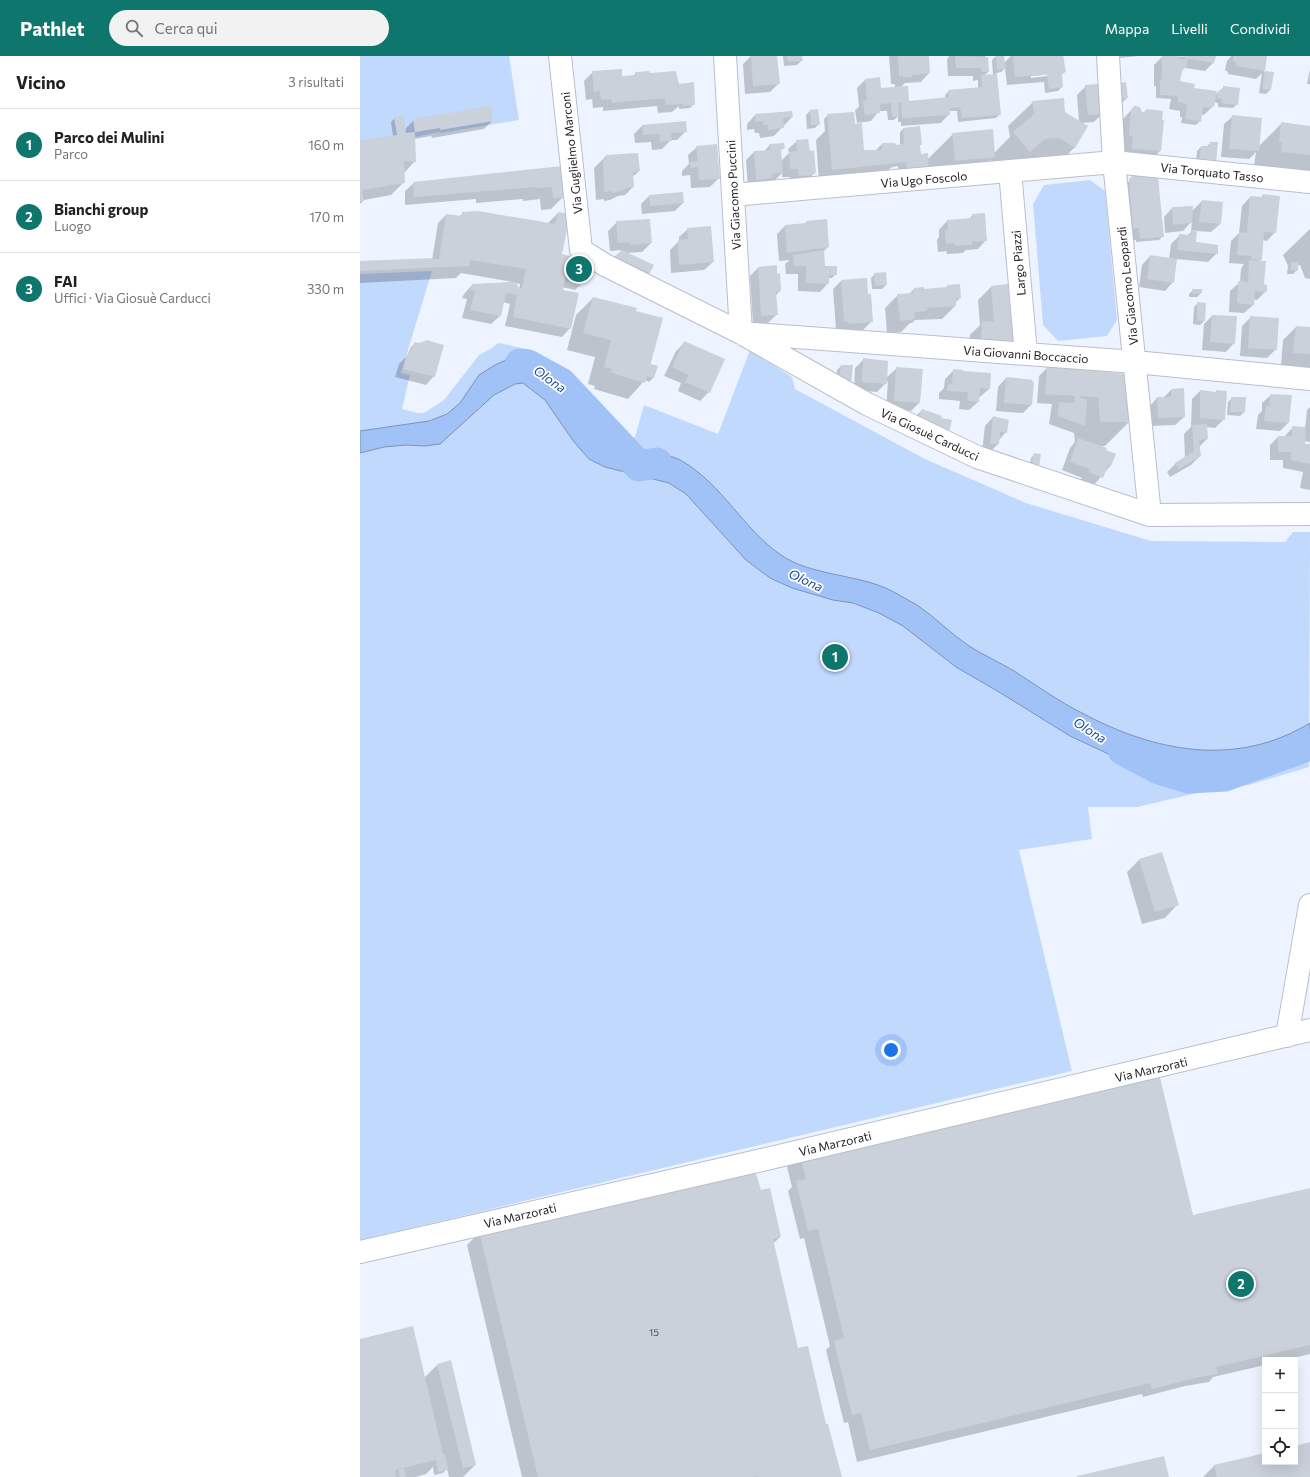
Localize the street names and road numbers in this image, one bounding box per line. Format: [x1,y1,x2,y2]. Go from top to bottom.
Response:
street label: Via Guglielmo Marconi [558,91,584,215]
street label: Via Giacomo Puccini [723,140,743,250]
street label: Via Torquato Tasso [1160,160,1264,184]
street label: Via Ugo Foscolo [880,168,968,190]
street label: Via Giacomo Leopardi [1114,226,1140,346]
street label: Largo Piazzi [1008,230,1028,296]
street label: Via Giovanni Boccaccio [963,343,1089,365]
street label: Via Giosuè Carducci [878,405,982,463]
street label: Via Marzorati [1113,1054,1189,1084]
street label: Via Marzorati [797,1128,873,1158]
street label: Via Marzorati [482,1200,558,1230]

